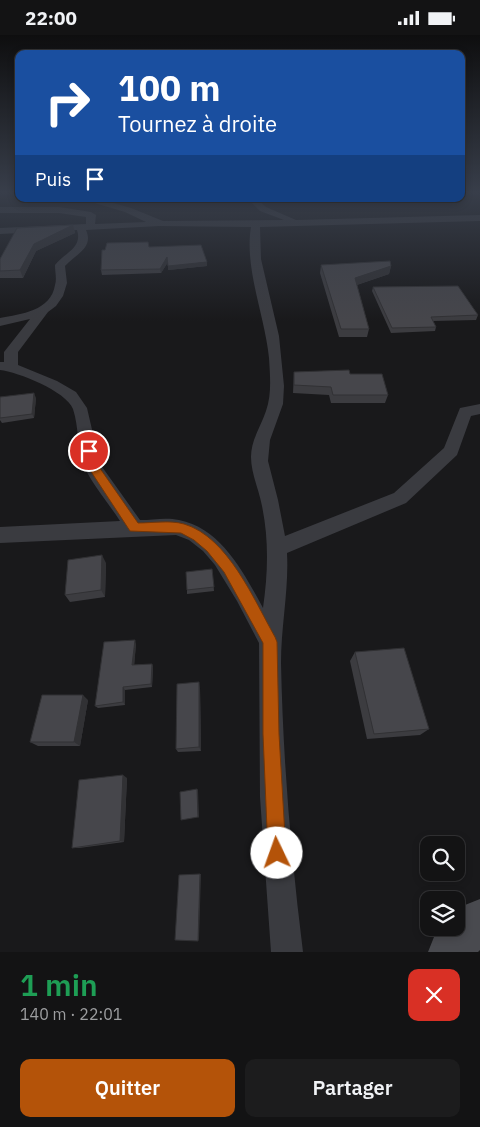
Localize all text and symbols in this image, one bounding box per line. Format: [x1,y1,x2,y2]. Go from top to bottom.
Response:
text: 22:00 [25,6,77,30]
text: 100 m [118,65,221,111]
icon: right [35,70,100,135]
text: Tournez à droite [118,109,277,138]
icon: arrive [81,165,109,193]
text: Puis [35,167,71,191]
pin [68,430,110,472]
icon: arrive [75,437,103,465]
position arrow [250,826,302,878]
map controls [420,836,465,936]
button: search [420,836,465,881]
button: layers [420,891,465,936]
text: 1 min [20,965,98,1004]
button: close [408,969,460,1021]
text: 140 m · 22:01 [20,1004,122,1024]
button: Quitter [20,1059,235,1117]
button: Partager [245,1059,460,1117]

